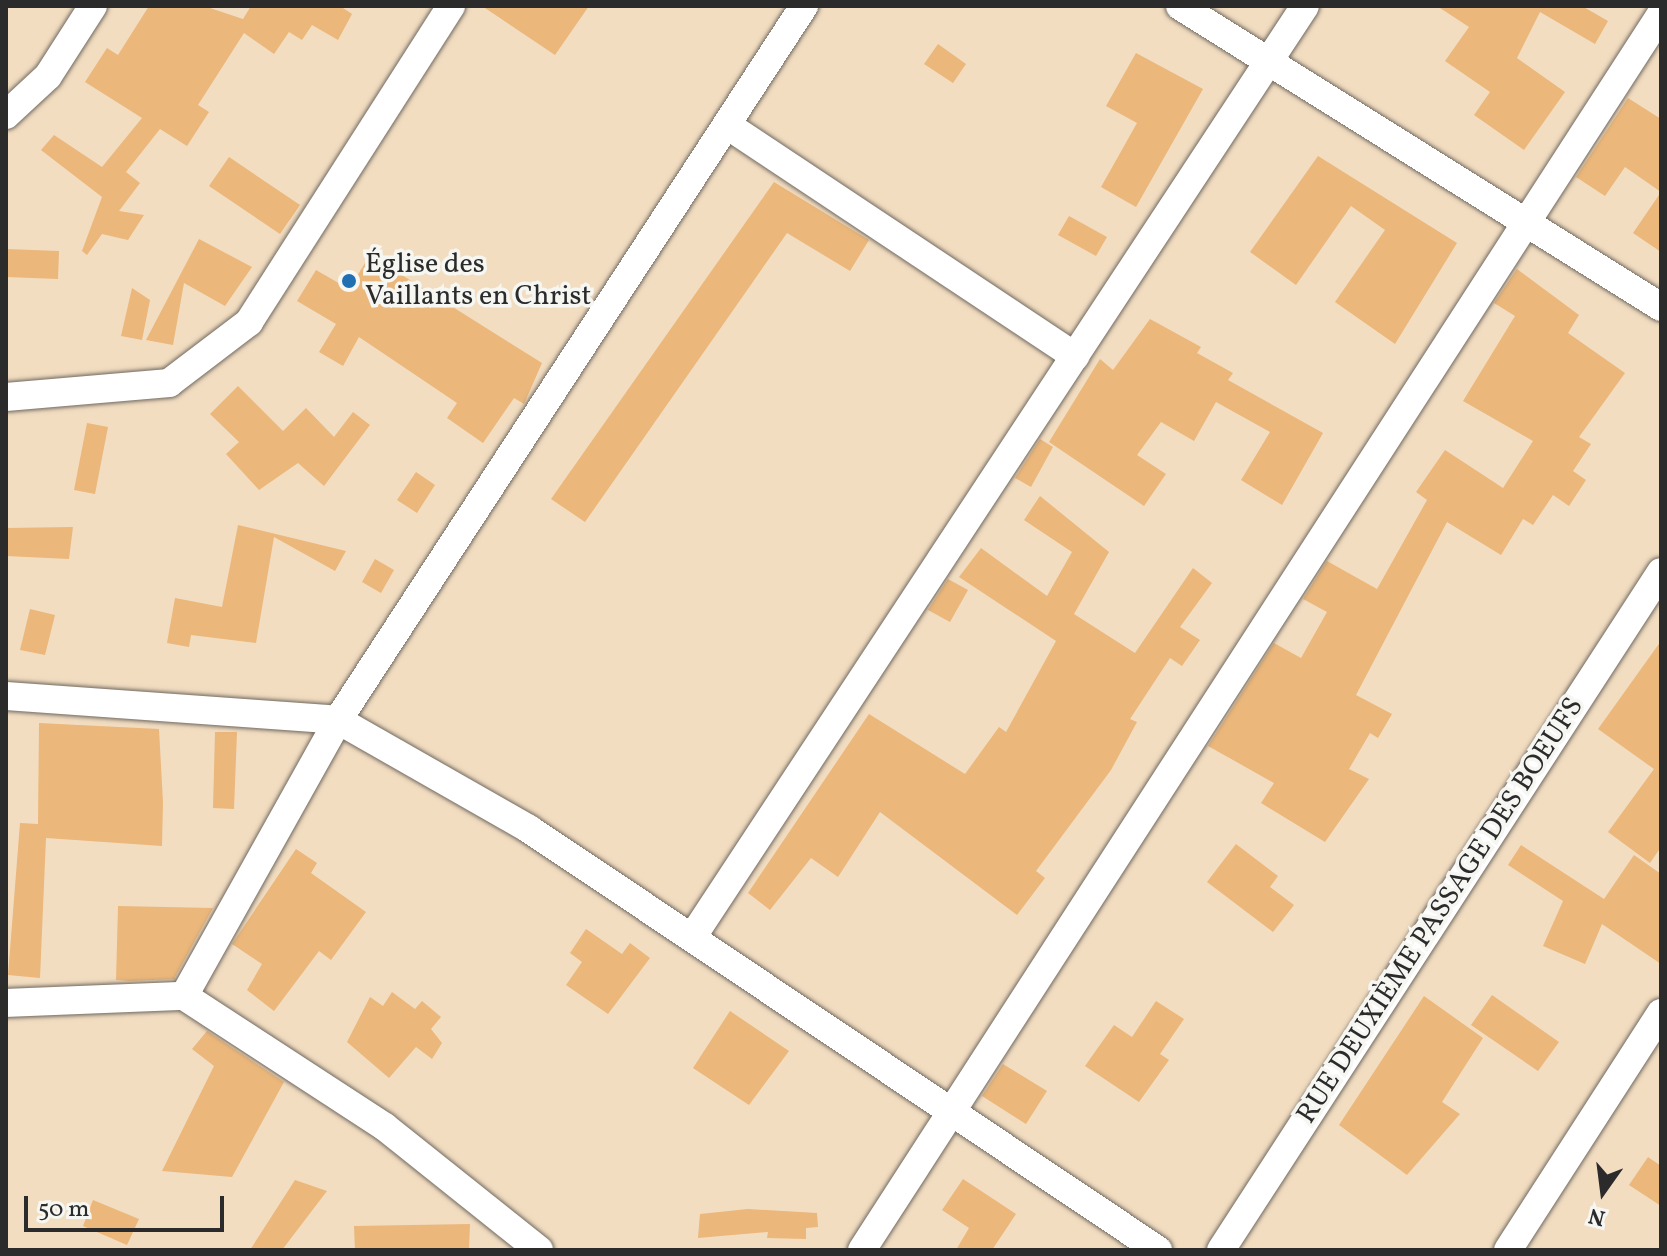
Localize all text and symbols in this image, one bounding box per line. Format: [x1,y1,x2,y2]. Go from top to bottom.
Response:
place label: Église des Vaillants en Christ [365,248,591,314]
marker: Église des Vaillants en Christ [340,272,358,290]
street label: RUE DEUXIÈME PASSAGE DES BOEUFS [1290,692,1592,1130]
north arrow [1563,1152,1643,1232]
scale bar [28,1180,228,1230]
text: 50 m [38,1193,90,1227]
text: N [1586,1199,1609,1233]

